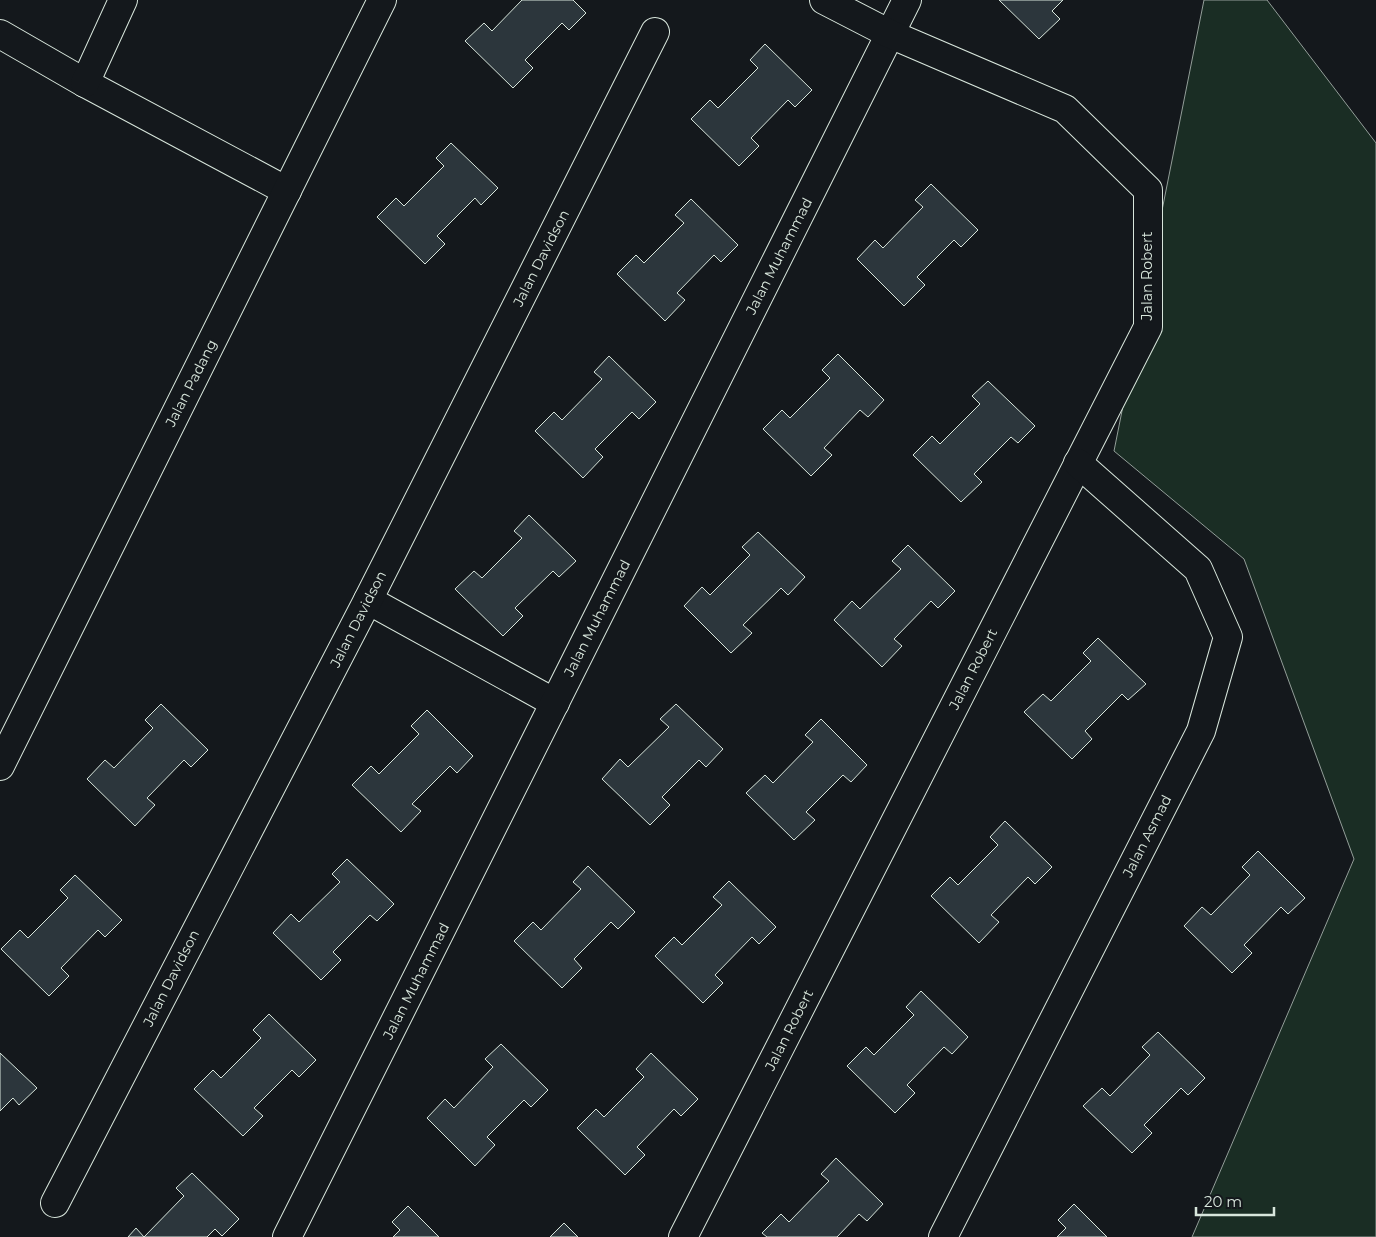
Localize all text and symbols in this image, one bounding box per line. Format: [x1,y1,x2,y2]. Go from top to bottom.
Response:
street label: Jalan Muhammad [741,195,816,318]
street label: Jalan Davidson [508,207,573,310]
street label: Jalan Robert [1138,231,1156,321]
street label: Jalan Padang [161,336,221,430]
street label: Jalan Muhammad [559,557,634,680]
street label: Jalan Davidson [325,568,390,671]
street label: Jalan Robert [944,625,1001,714]
street label: Jalan Asmad [1118,792,1175,881]
street label: Jalan Muhammad [378,920,453,1043]
street label: Jalan Davidson [138,927,203,1030]
street label: Jalan Robert [760,986,817,1075]
scale bar [1196,1184,1274,1216]
text: 20 m [1204,1192,1242,1211]

